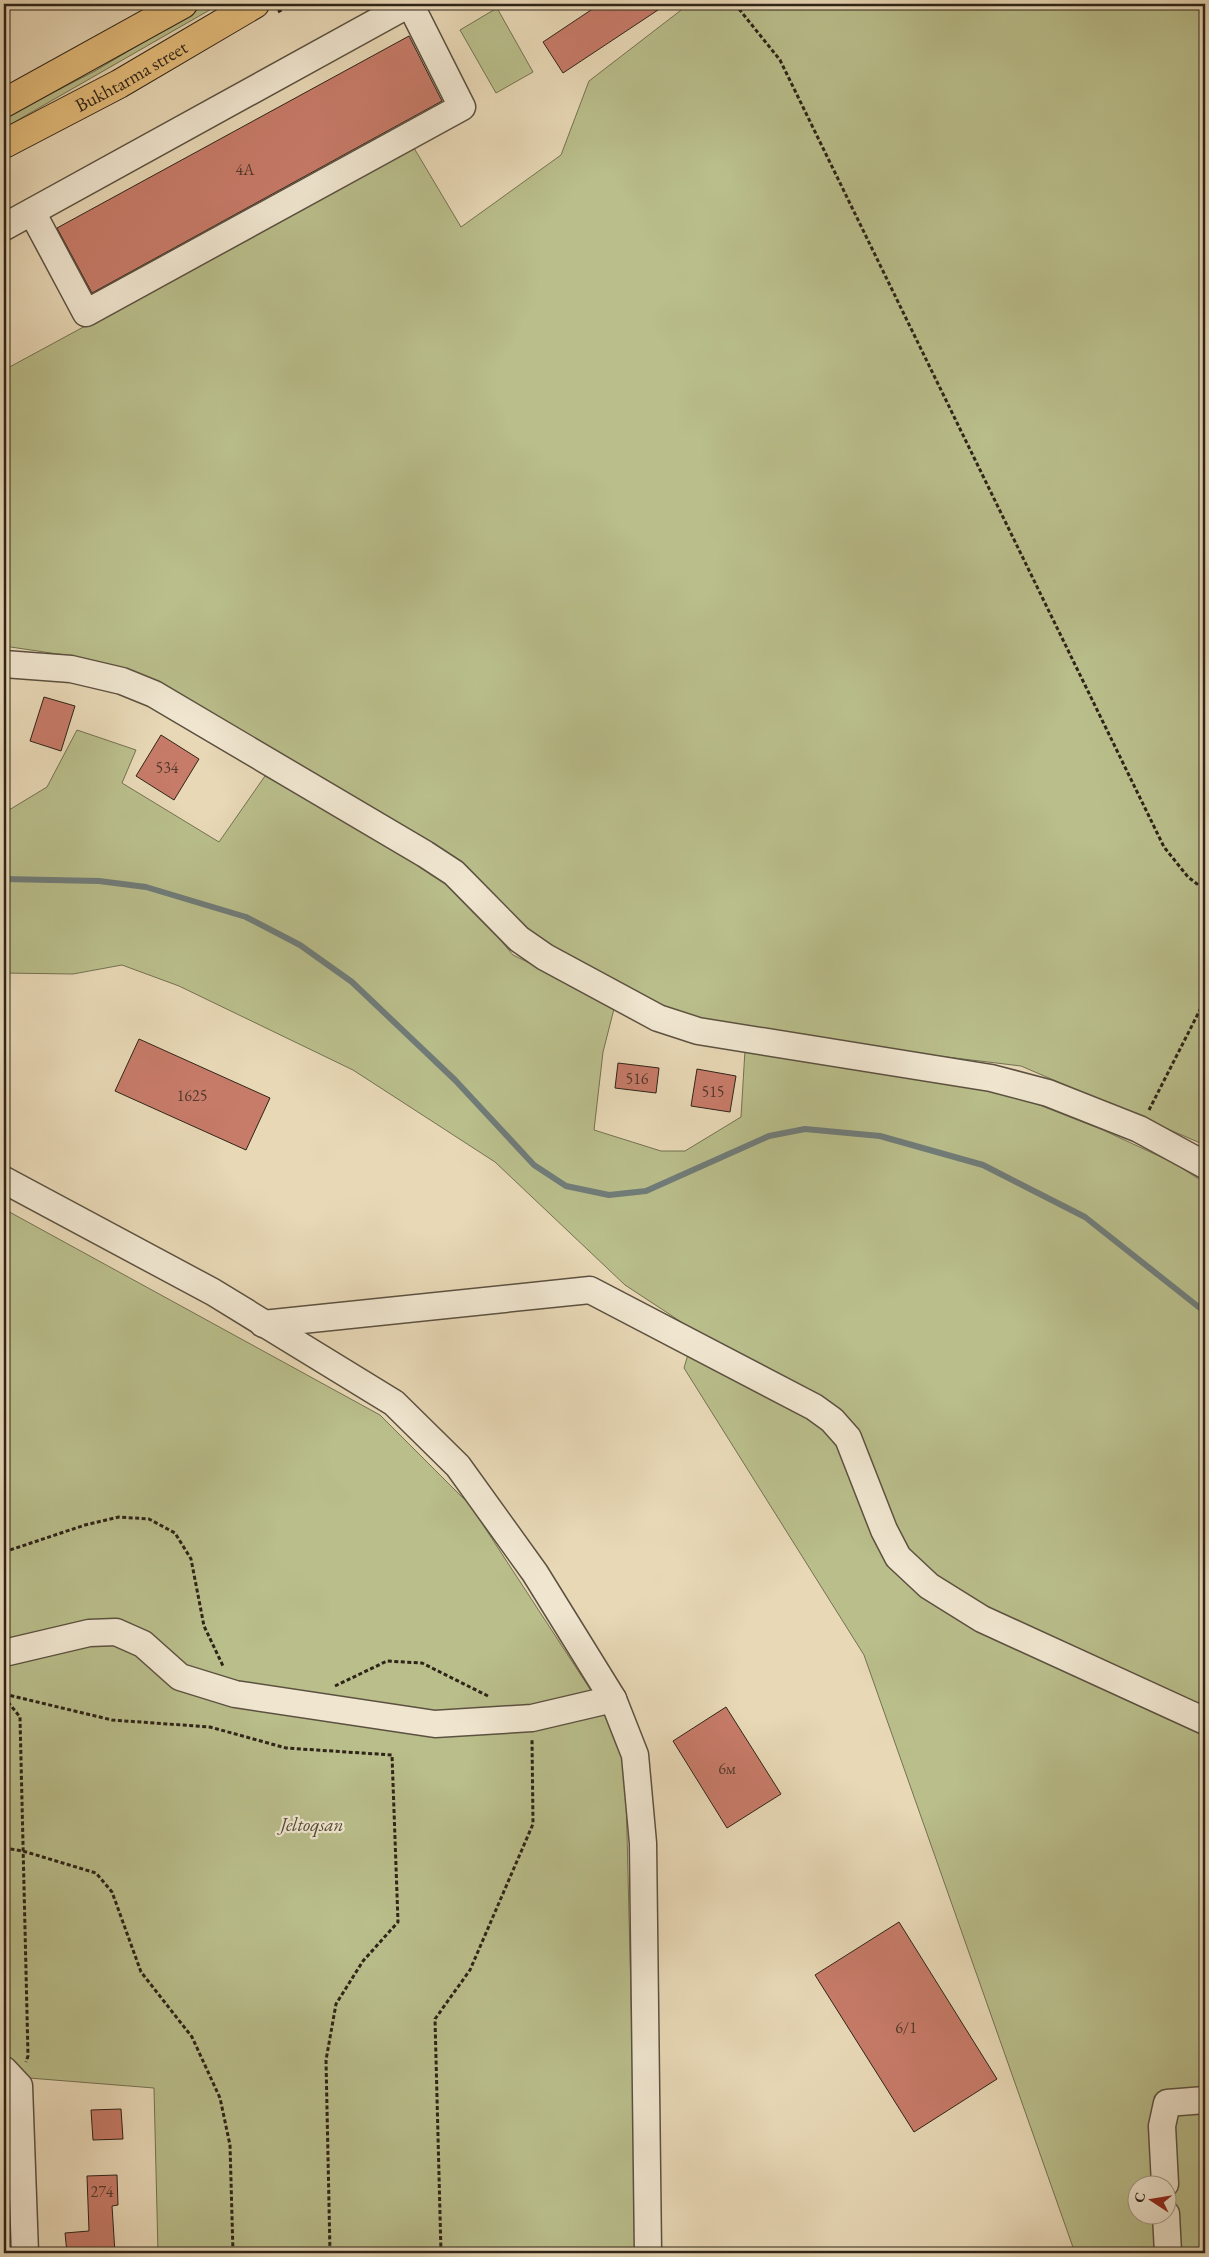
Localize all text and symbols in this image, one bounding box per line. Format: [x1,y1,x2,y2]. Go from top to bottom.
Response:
street label: Bukhtarma street [70,34,192,117]
house number: 4А [236,159,255,180]
house number: 534 [155,757,179,778]
house number: 516 [625,1068,649,1089]
house number: 515 [701,1081,725,1102]
house number: 1625 [177,1085,207,1106]
house number: 6м [718,1758,736,1779]
park label: Jeltoqsan [277,1812,343,1838]
house number: 6/1 [895,2017,917,2038]
north arrow [1126,2174,1176,2224]
house number: 274 [90,2181,114,2202]
text: С [1129,2191,1149,2204]

